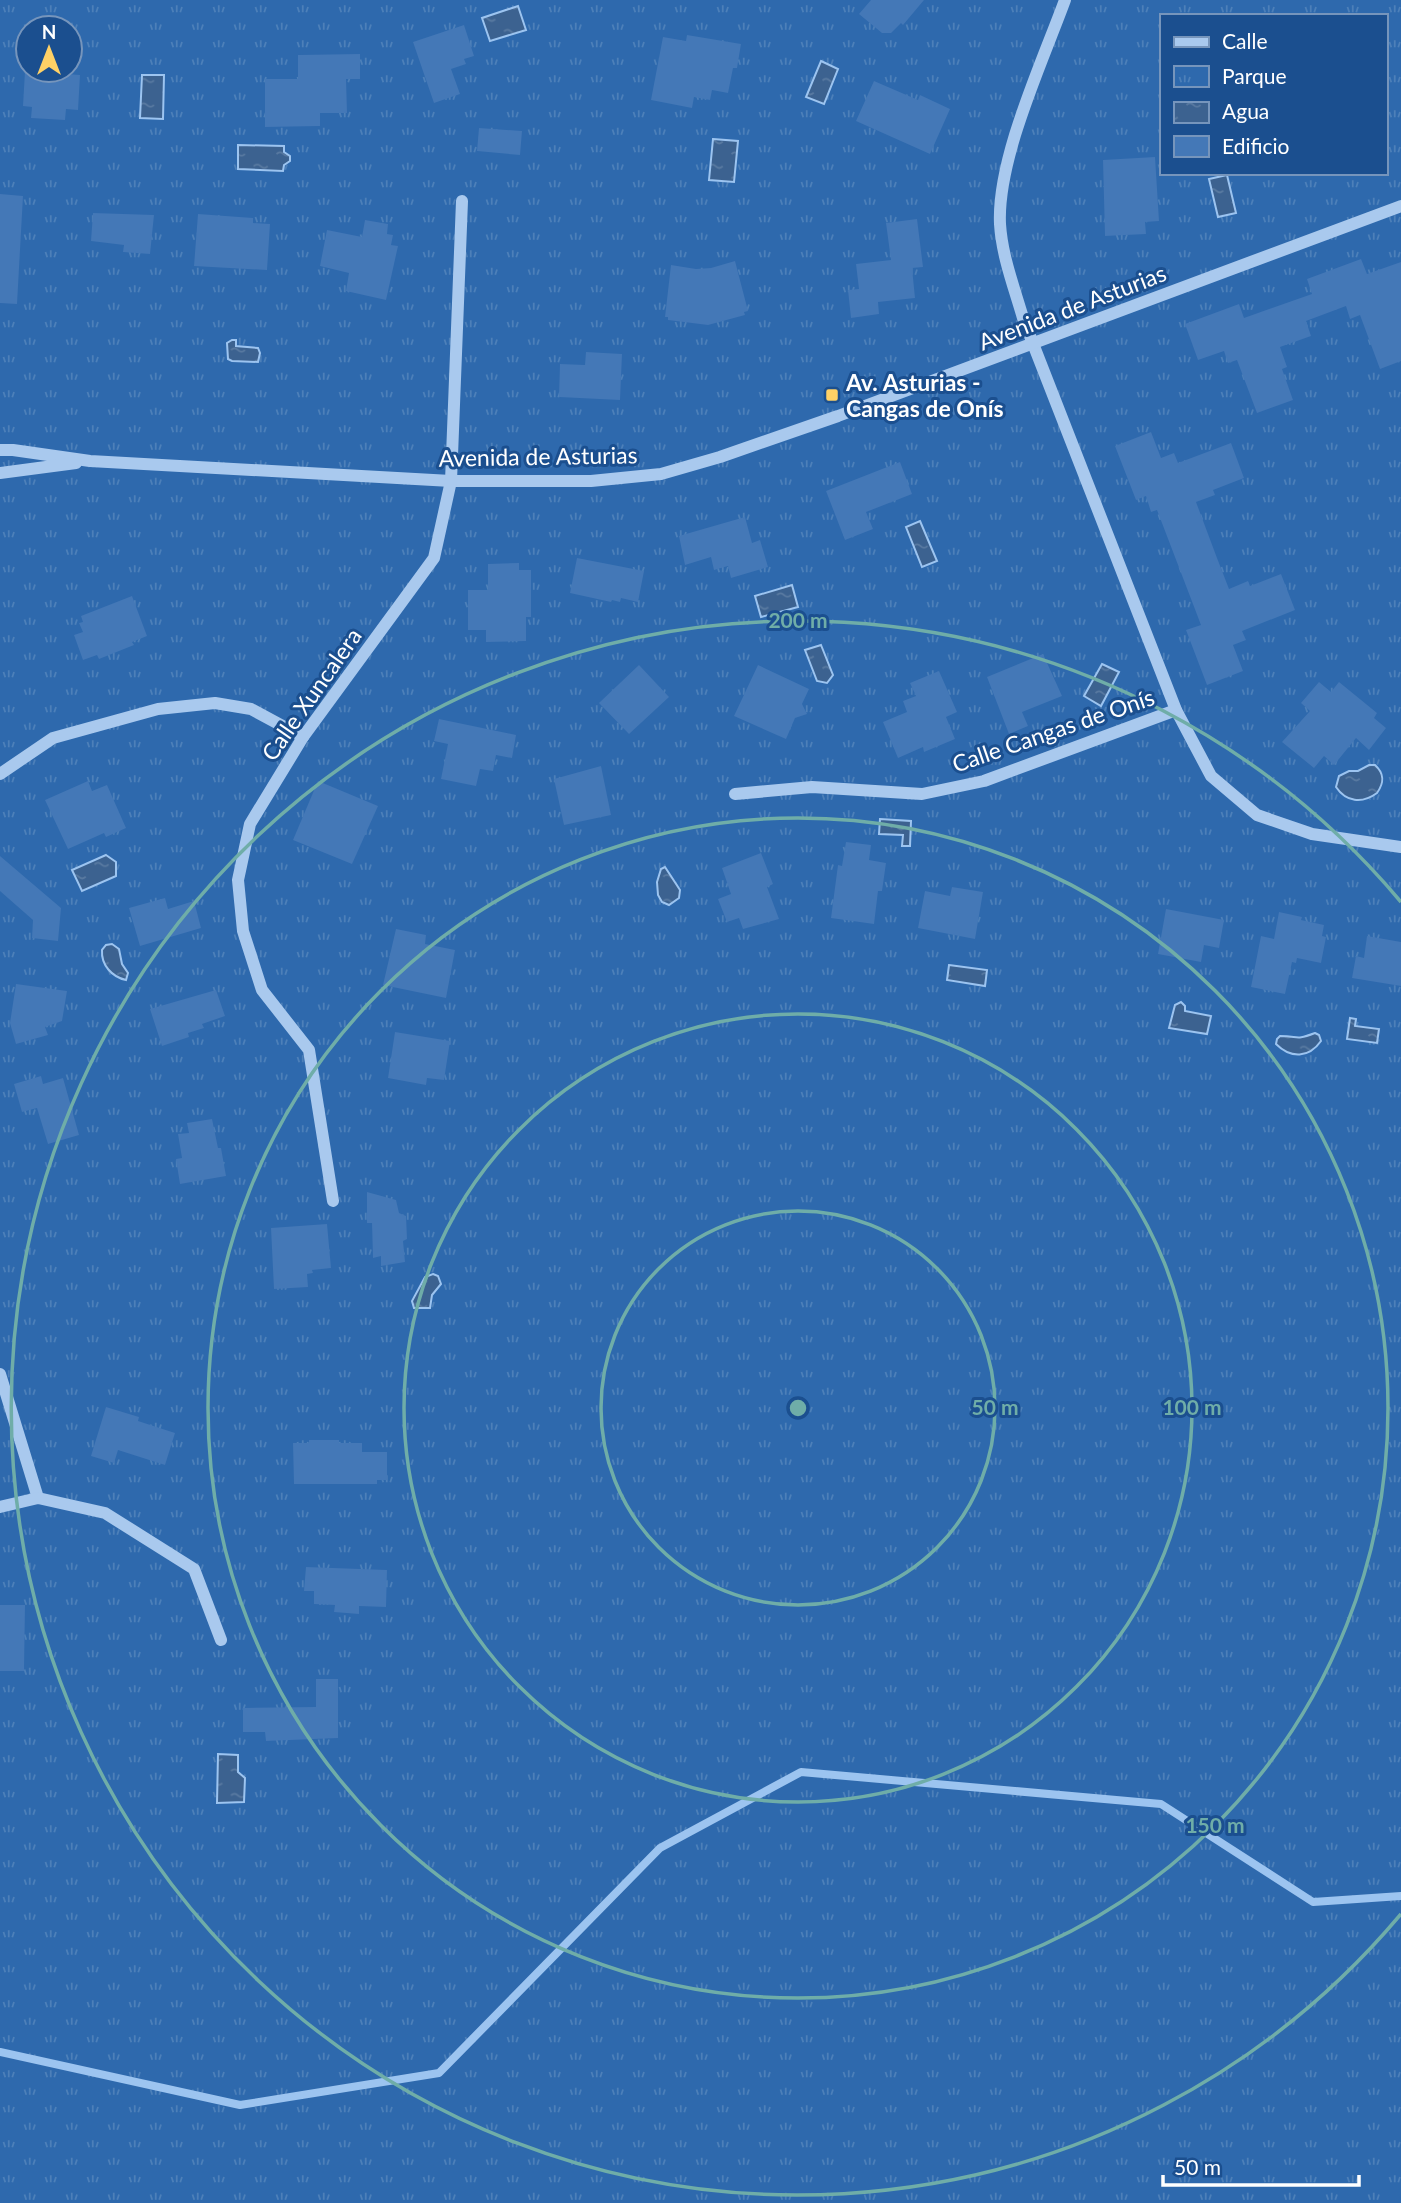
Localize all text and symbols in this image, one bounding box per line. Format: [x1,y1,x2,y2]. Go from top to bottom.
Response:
north arrow [14,14,84,84]
legend [1160,14,1387,175]
text: N [42,20,56,43]
text: Calle [1222,28,1267,53]
text: Parque [1222,63,1287,88]
text: Agua [1222,98,1269,123]
text: Edificio [1222,133,1290,158]
street label: Avenida de Asturias [974,258,1170,356]
place label: Av. Asturias - Cangas de Onís [845,368,1004,422]
marker: Av. Asturias - Cangas de Onís [824,387,840,403]
street label: Avenida de Asturias [438,440,638,472]
text: 200 m [768,607,828,632]
street label: Calle Xuncalera [255,622,367,766]
street label: Calle Cangas de Onís [948,682,1158,778]
text: 50 m [971,1394,1019,1419]
text: 100 m [1162,1394,1222,1419]
centre of rings [786,1396,810,1420]
text: 150 m [1185,1812,1245,1837]
scale bar [1163,2144,1359,2188]
text: 50 m [1174,2154,1221,2179]

